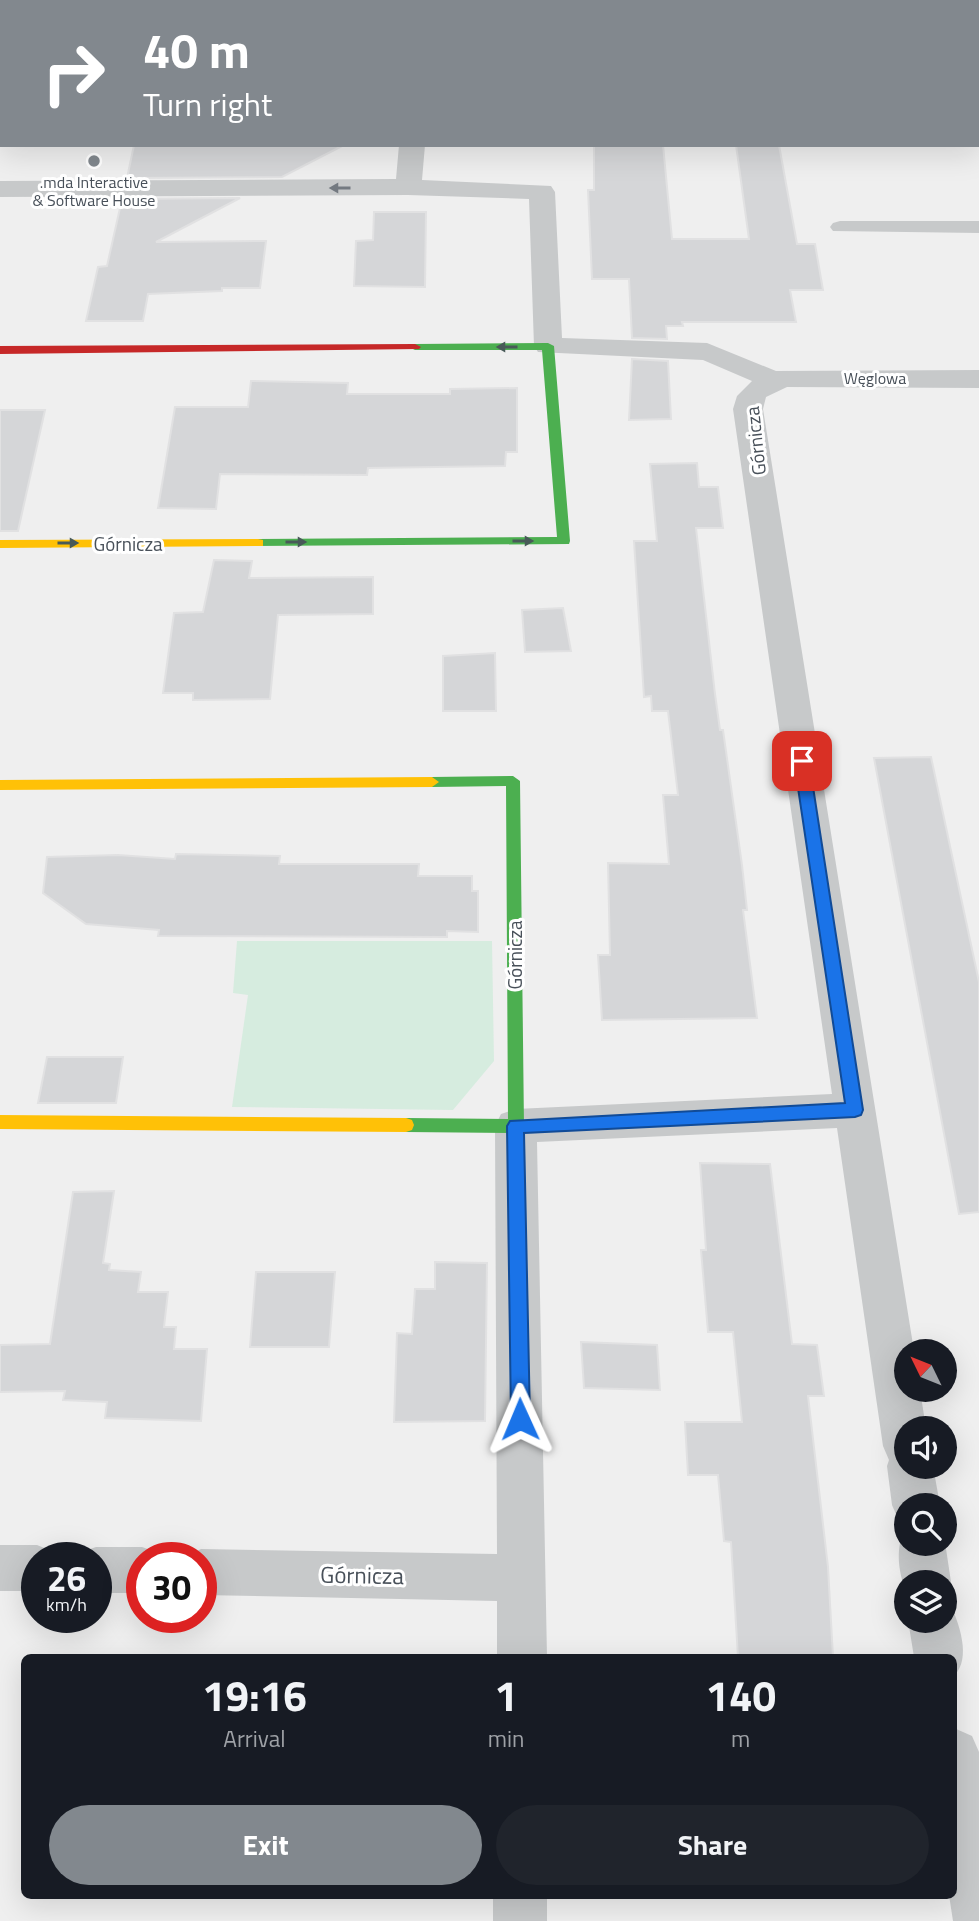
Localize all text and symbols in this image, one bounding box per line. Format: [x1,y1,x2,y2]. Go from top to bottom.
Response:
text: 40 m [143,12,250,87]
icon: right [28,28,119,119]
text: Turn right [143,80,272,128]
marker: .mda Interactive & Software House [86,153,102,169]
place label: .mda Interactive & Software House [33,170,155,212]
one-way arrow [329,182,351,194]
one-way arrow [496,341,518,352]
street label: Węglowa [844,366,906,390]
street label: Górnicza [737,405,773,477]
street label: Górnicza [93,529,163,558]
one-way arrow [512,535,534,547]
one-way arrow [285,536,307,548]
one-way arrow [57,538,79,549]
pin [772,731,832,791]
icon: arrive [783,742,821,780]
street label: Górnicza [500,920,529,990]
north arrow [894,1339,957,1402]
map controls [894,1339,957,1633]
position arrow [483,1382,557,1456]
button: sound [894,1416,957,1479]
button: search [894,1493,957,1556]
speed limit sign: 30 [126,1542,217,1633]
text: 26 [47,1551,86,1605]
street label: Górnicza [320,1557,405,1593]
button: layers [894,1570,957,1633]
text: km/h [46,1591,87,1618]
text: 19:16 [202,1663,307,1727]
text: 1 [494,1663,518,1727]
text: 140 [705,1663,776,1727]
text: Arrival [223,1721,286,1756]
text: min [488,1721,524,1756]
text: m [731,1721,750,1756]
button: Exit [49,1805,482,1885]
button: Share [496,1805,929,1885]

